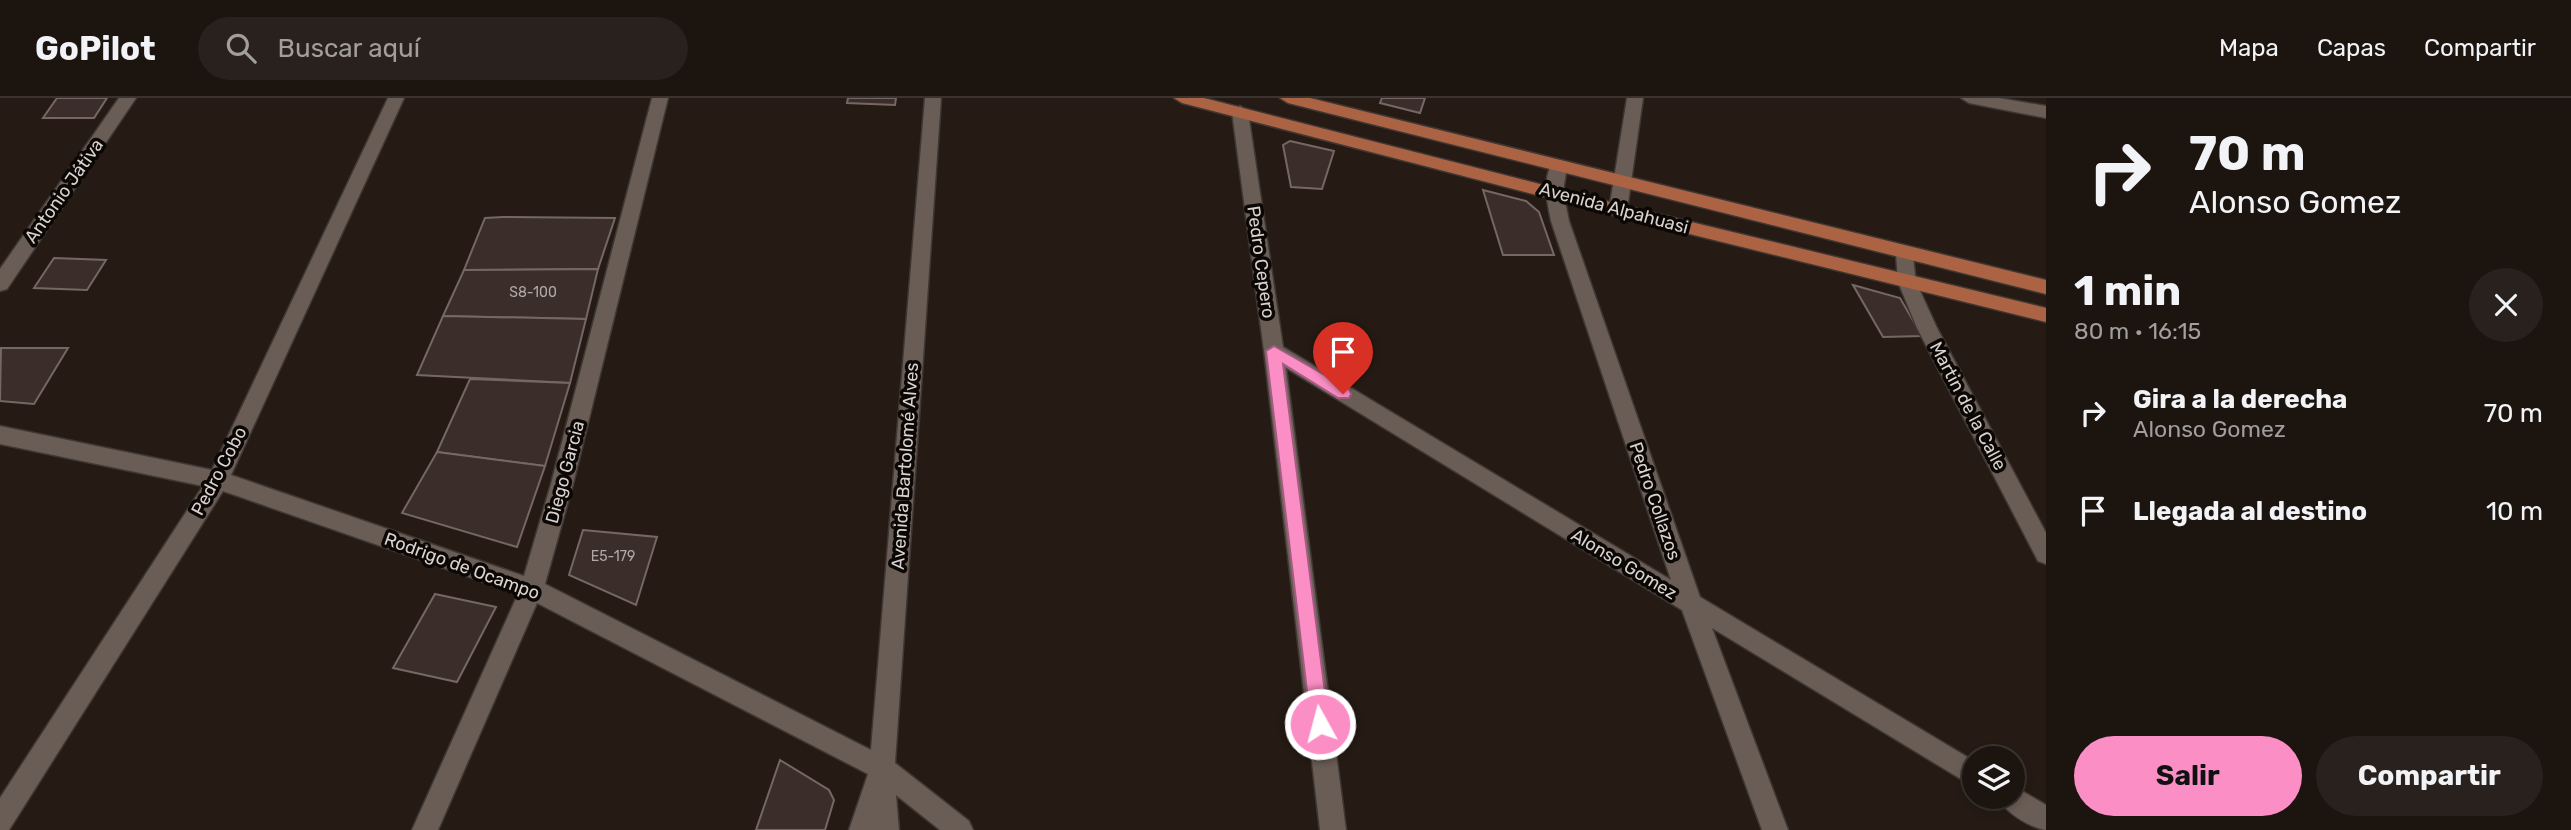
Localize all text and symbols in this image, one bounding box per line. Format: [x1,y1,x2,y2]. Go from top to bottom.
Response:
search box [198,17,688,80]
text: GoPilot [35,29,156,68]
icon: search [222,29,260,67]
text: Buscar aquí [278,33,420,64]
text: Mapa [2219,34,2279,62]
text: Capas [2317,34,2386,62]
text: Compartir [2424,34,2536,62]
text: 70 m [2189,124,2306,182]
icon: right [2074,126,2165,217]
street label: Antonio Játiva [20,135,108,247]
street label: Avenida Alpahuasi [1537,178,1691,238]
text: Alonso Gomez [2189,183,2401,221]
street label: Pedro Cepero [1242,204,1280,320]
text: 1 min [2074,266,2181,316]
button: close [2469,268,2543,342]
house number: S8-100 [509,284,557,301]
text: 80 m · 16:15 [2074,317,2201,345]
pin [1313,322,1373,394]
icon: arrive [1324,333,1362,371]
street label: Martin de la Calle [1925,338,2011,474]
street label: Avenida Bartolomé Alves [887,362,923,570]
text: Gira a la derecha [2133,384,2347,415]
icon: right [2074,394,2112,432]
text: 70 m [2484,398,2543,429]
text: Alonso Gomez [2133,415,2286,443]
street label: Diego Garcia [541,418,589,526]
street label: Pedro Cobo [187,423,251,519]
street label: Pedro Collazos [1625,439,1685,563]
icon: arrive [2074,492,2112,530]
text: Llegada al destino [2133,496,2367,527]
text: 10 m [2486,496,2543,527]
street label: Alonso Gomez [1567,524,1681,604]
street label: Rodrigo de Ocampo [381,528,543,604]
house number: E5-179 [591,548,635,565]
position arrow [1283,687,1357,761]
button: Salir [2074,736,2302,816]
button: Compartir [2316,736,2543,816]
map controls [1962,746,2025,809]
button: layers [1962,746,2025,809]

